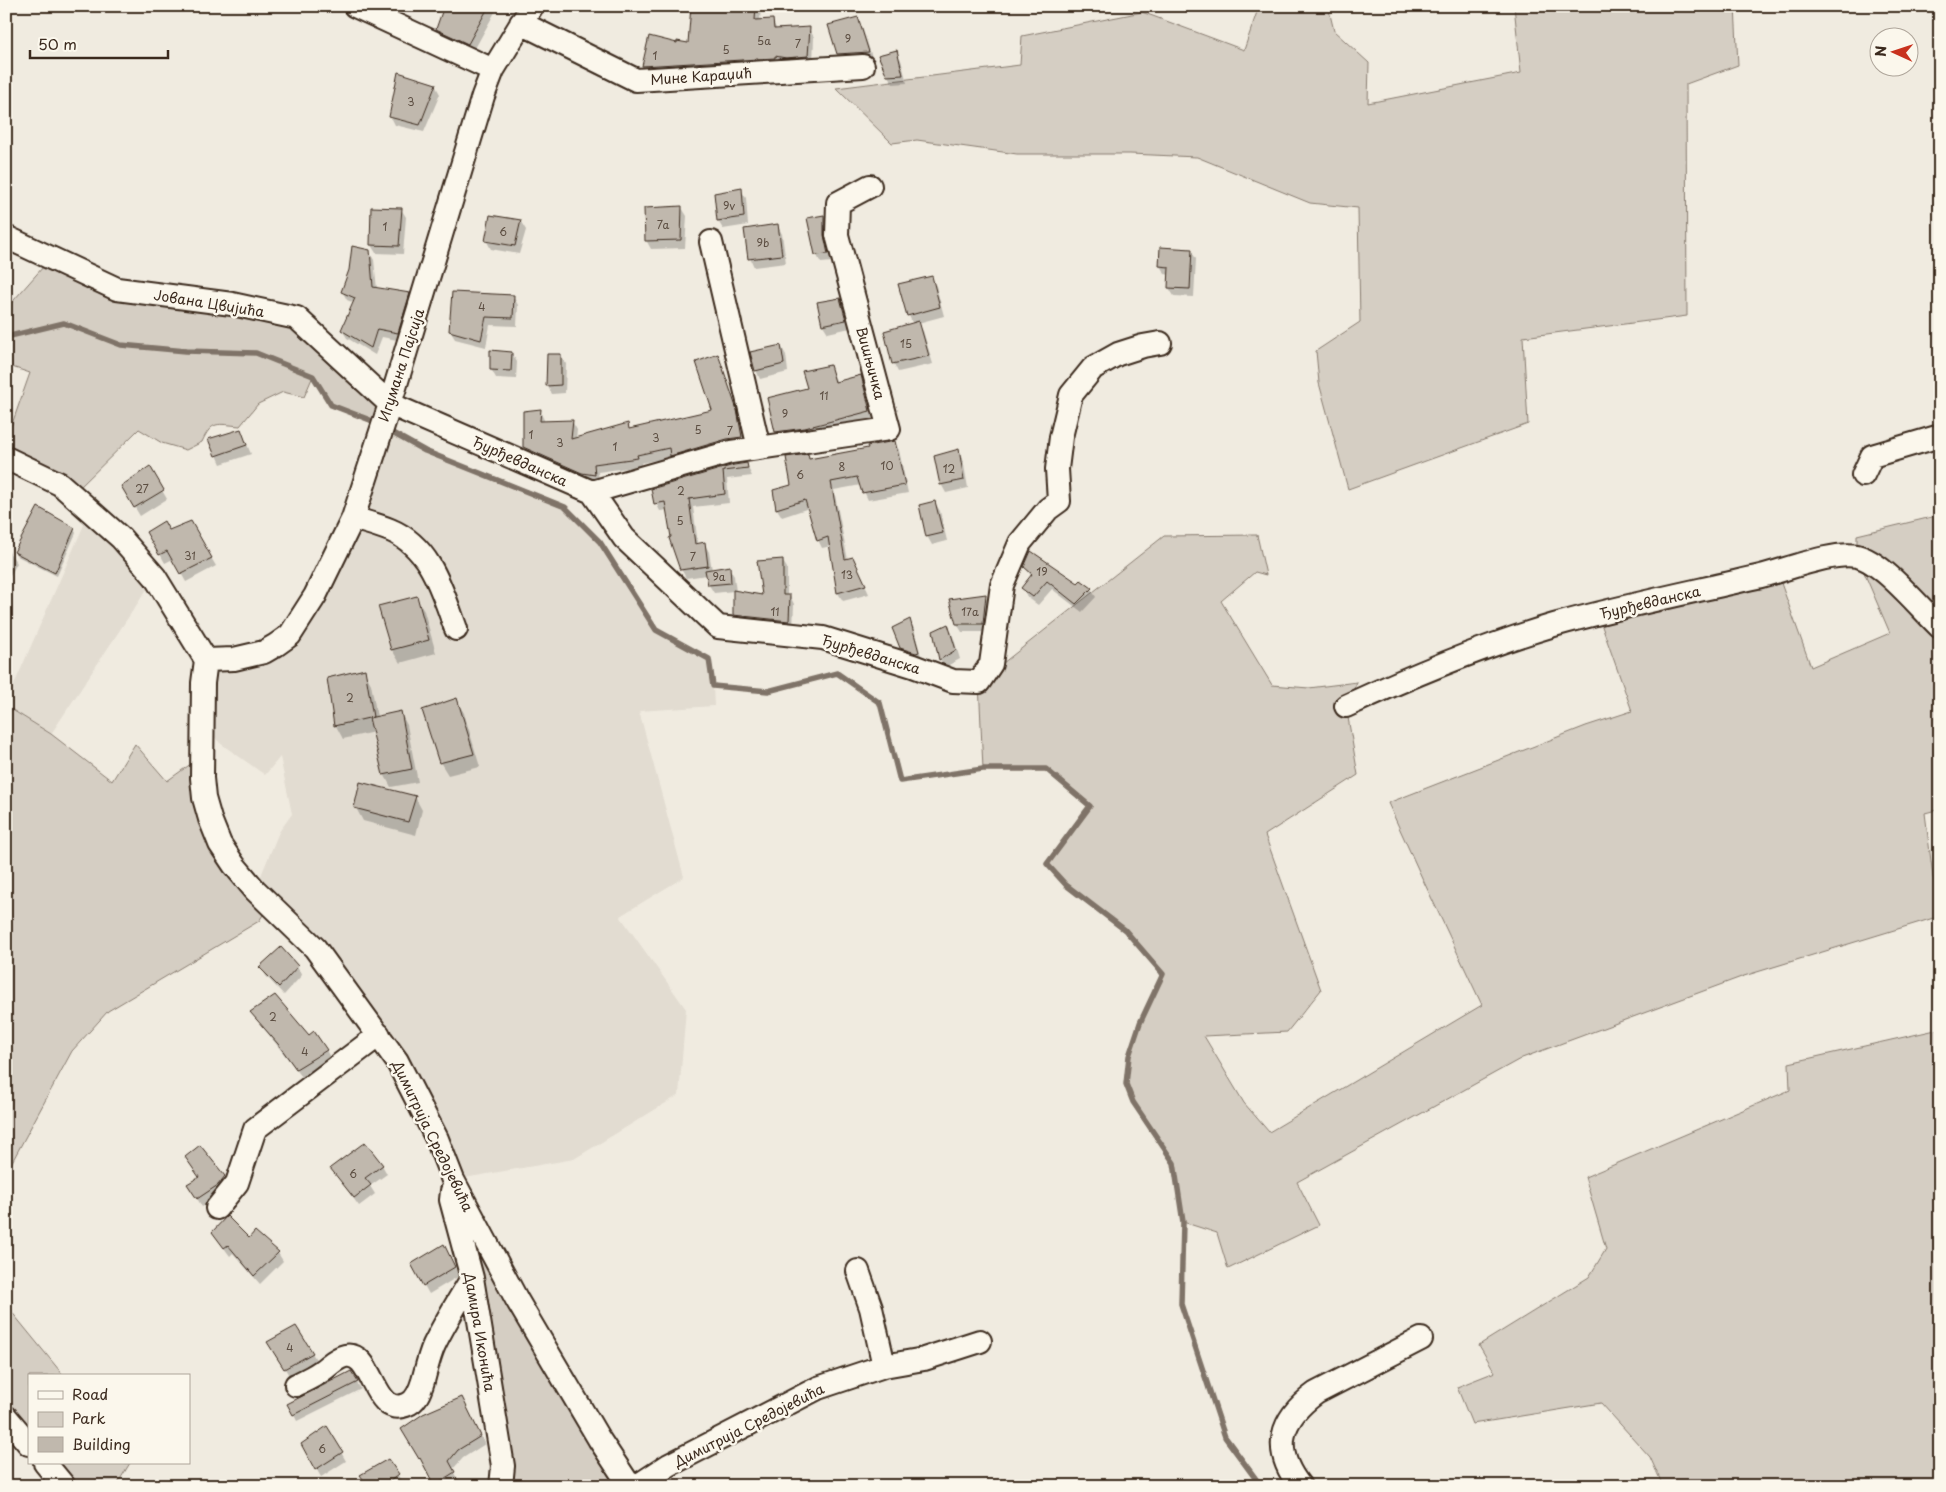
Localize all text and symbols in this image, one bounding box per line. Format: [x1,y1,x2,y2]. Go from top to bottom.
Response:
scale bar [30,28,168,60]
north arrow [1868,28,1918,78]
house number: 9 [845,30,851,47]
text: 50 m [38,32,77,55]
house number: 5a [757,32,771,49]
house number: 7 [795,35,801,52]
house number: 5 [722,41,730,58]
text: N [1870,45,1891,57]
house number: 1 [653,47,658,64]
street label: Мине Караџић [650,62,752,90]
house number: 3 [407,93,415,110]
house number: 9v [723,197,735,214]
house number: 7a [657,216,669,233]
house number: 1 [383,218,388,235]
house number: 6 [499,223,507,240]
house number: 9b [757,234,769,251]
street label: Јована Цвијића [152,284,266,322]
house number: 4 [478,298,486,315]
street label: Игумана Пајсија [373,306,429,424]
street label: Вишњичка [851,324,891,402]
house number: 15 [900,335,912,352]
house number: 11 [819,387,829,404]
house number: 9 [782,405,788,422]
house number: 5 [694,421,702,438]
house number: 7 [727,422,733,439]
house number: 1 [529,426,534,443]
house number: 3 [652,429,660,446]
street label: Ђурђевданска [469,431,571,492]
house number: 3 [556,434,564,451]
house number: 1 [613,438,618,455]
house number: 10 [881,457,893,474]
house number: 8 [839,458,846,475]
house number: 12 [943,460,956,477]
house number: 6 [796,466,804,483]
house number: 27 [135,480,149,497]
house number: 2 [677,482,685,499]
house number: 5 [676,512,684,529]
house number: 31 [184,547,196,564]
house number: 7 [690,548,696,565]
house number: 19 [1036,563,1048,580]
house number: 13 [841,566,853,583]
house number: 9a [712,568,726,585]
street label: Ђурђевданска [1598,580,1703,624]
house number: 11 [770,603,780,620]
house number: 17a [961,603,979,620]
street label: Ђурђевданска [819,629,923,679]
house number: 2 [346,689,354,706]
house number: 2 [269,1008,277,1025]
house number: 4 [301,1043,309,1060]
street label: Димитрија Средојевића [387,1056,479,1215]
house number: 6 [349,1165,357,1182]
street label: Дамира Иконића [459,1270,501,1393]
house number: 4 [286,1339,294,1356]
legend [28,1374,190,1464]
street label: Димитрија Средојевића [669,1378,828,1472]
text: Road [72,1382,108,1405]
text: Park [72,1406,106,1429]
text: Building [72,1432,131,1455]
house number: 6 [318,1440,326,1457]

